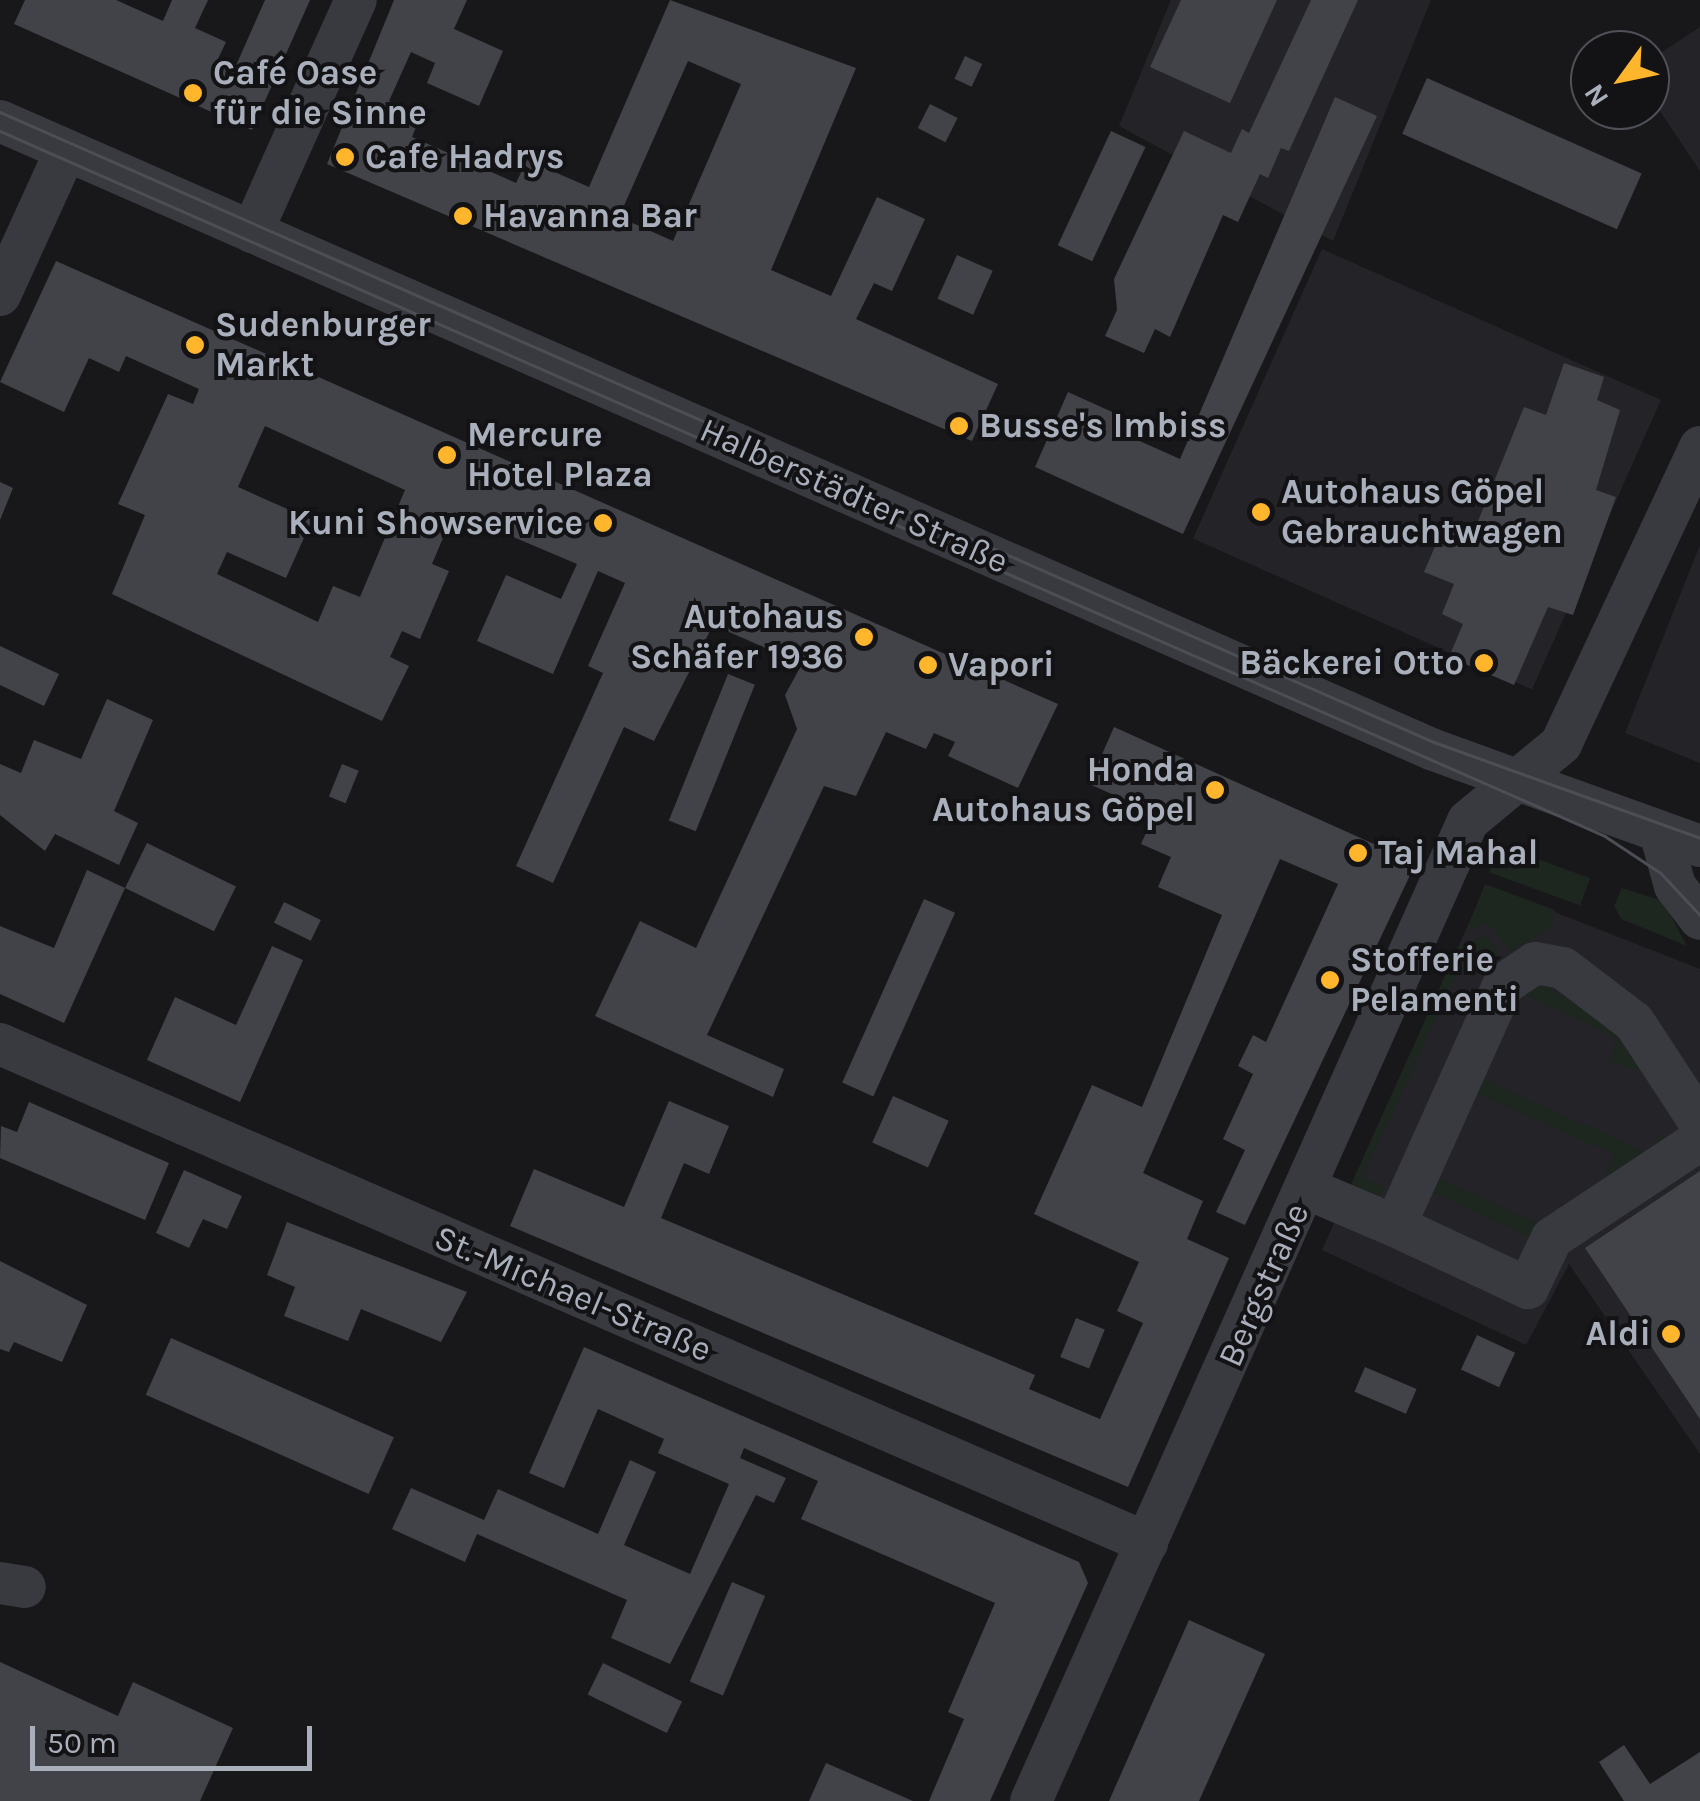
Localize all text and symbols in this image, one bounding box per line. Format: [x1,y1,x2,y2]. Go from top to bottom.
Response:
north arrow [1570,30,1670,130]
place label: Café Oase für die Sinne [213,52,427,134]
text: N [1577,78,1615,113]
marker: Café Oase für die Sinne [182,82,204,104]
place label: Cafe Hadrys [365,136,564,178]
marker: Cafe Hadrys [334,146,356,168]
place label: Havanna Bar [483,195,697,237]
marker: Havanna Bar [452,205,474,227]
place label: Sudenburger Markt [215,304,431,386]
marker: Sudenburger Markt [184,334,206,356]
place label: Busse's Imbiss [979,405,1226,447]
street label: Halberstädter Straße [693,409,1015,583]
place label: Mercure Hotel Plaza [467,414,653,496]
marker: Busse's Imbiss [948,415,970,437]
marker: Mercure Hotel Plaza [436,444,458,466]
place label: Autohaus Göpel Gebrauchtwagen [1281,471,1563,553]
marker: Autohaus Göpel Gebrauchtwagen [1250,501,1272,523]
place label: Kuni Showservice [288,502,583,544]
marker: Kuni Showservice [592,512,614,534]
place label: Autohaus Schäfer 1936 [630,596,844,678]
marker: Autohaus Schäfer 1936 [853,626,875,648]
place label: Bäckerei Otto [1239,642,1464,684]
place label: Vapori [948,644,1055,686]
marker: Bäckerei Otto [1473,652,1495,674]
marker: Vapori [917,654,939,676]
place label: Honda Autohaus Göpel [932,749,1195,831]
marker: Honda Autohaus Göpel [1204,779,1226,801]
place label: Taj Mahal [1378,832,1538,874]
marker: Taj Mahal [1347,842,1369,864]
place label: Stofferie Pelamenti [1350,939,1519,1021]
marker: Stofferie Pelamenti [1319,969,1341,991]
street label: Bergstraße [1209,1197,1319,1373]
street label: St.-Michael-Straße [428,1217,718,1371]
place label: Aldi [1585,1313,1651,1355]
marker: Aldi [1660,1323,1682,1345]
scale bar [35,1706,318,1768]
text: 50 m [47,1725,117,1761]

